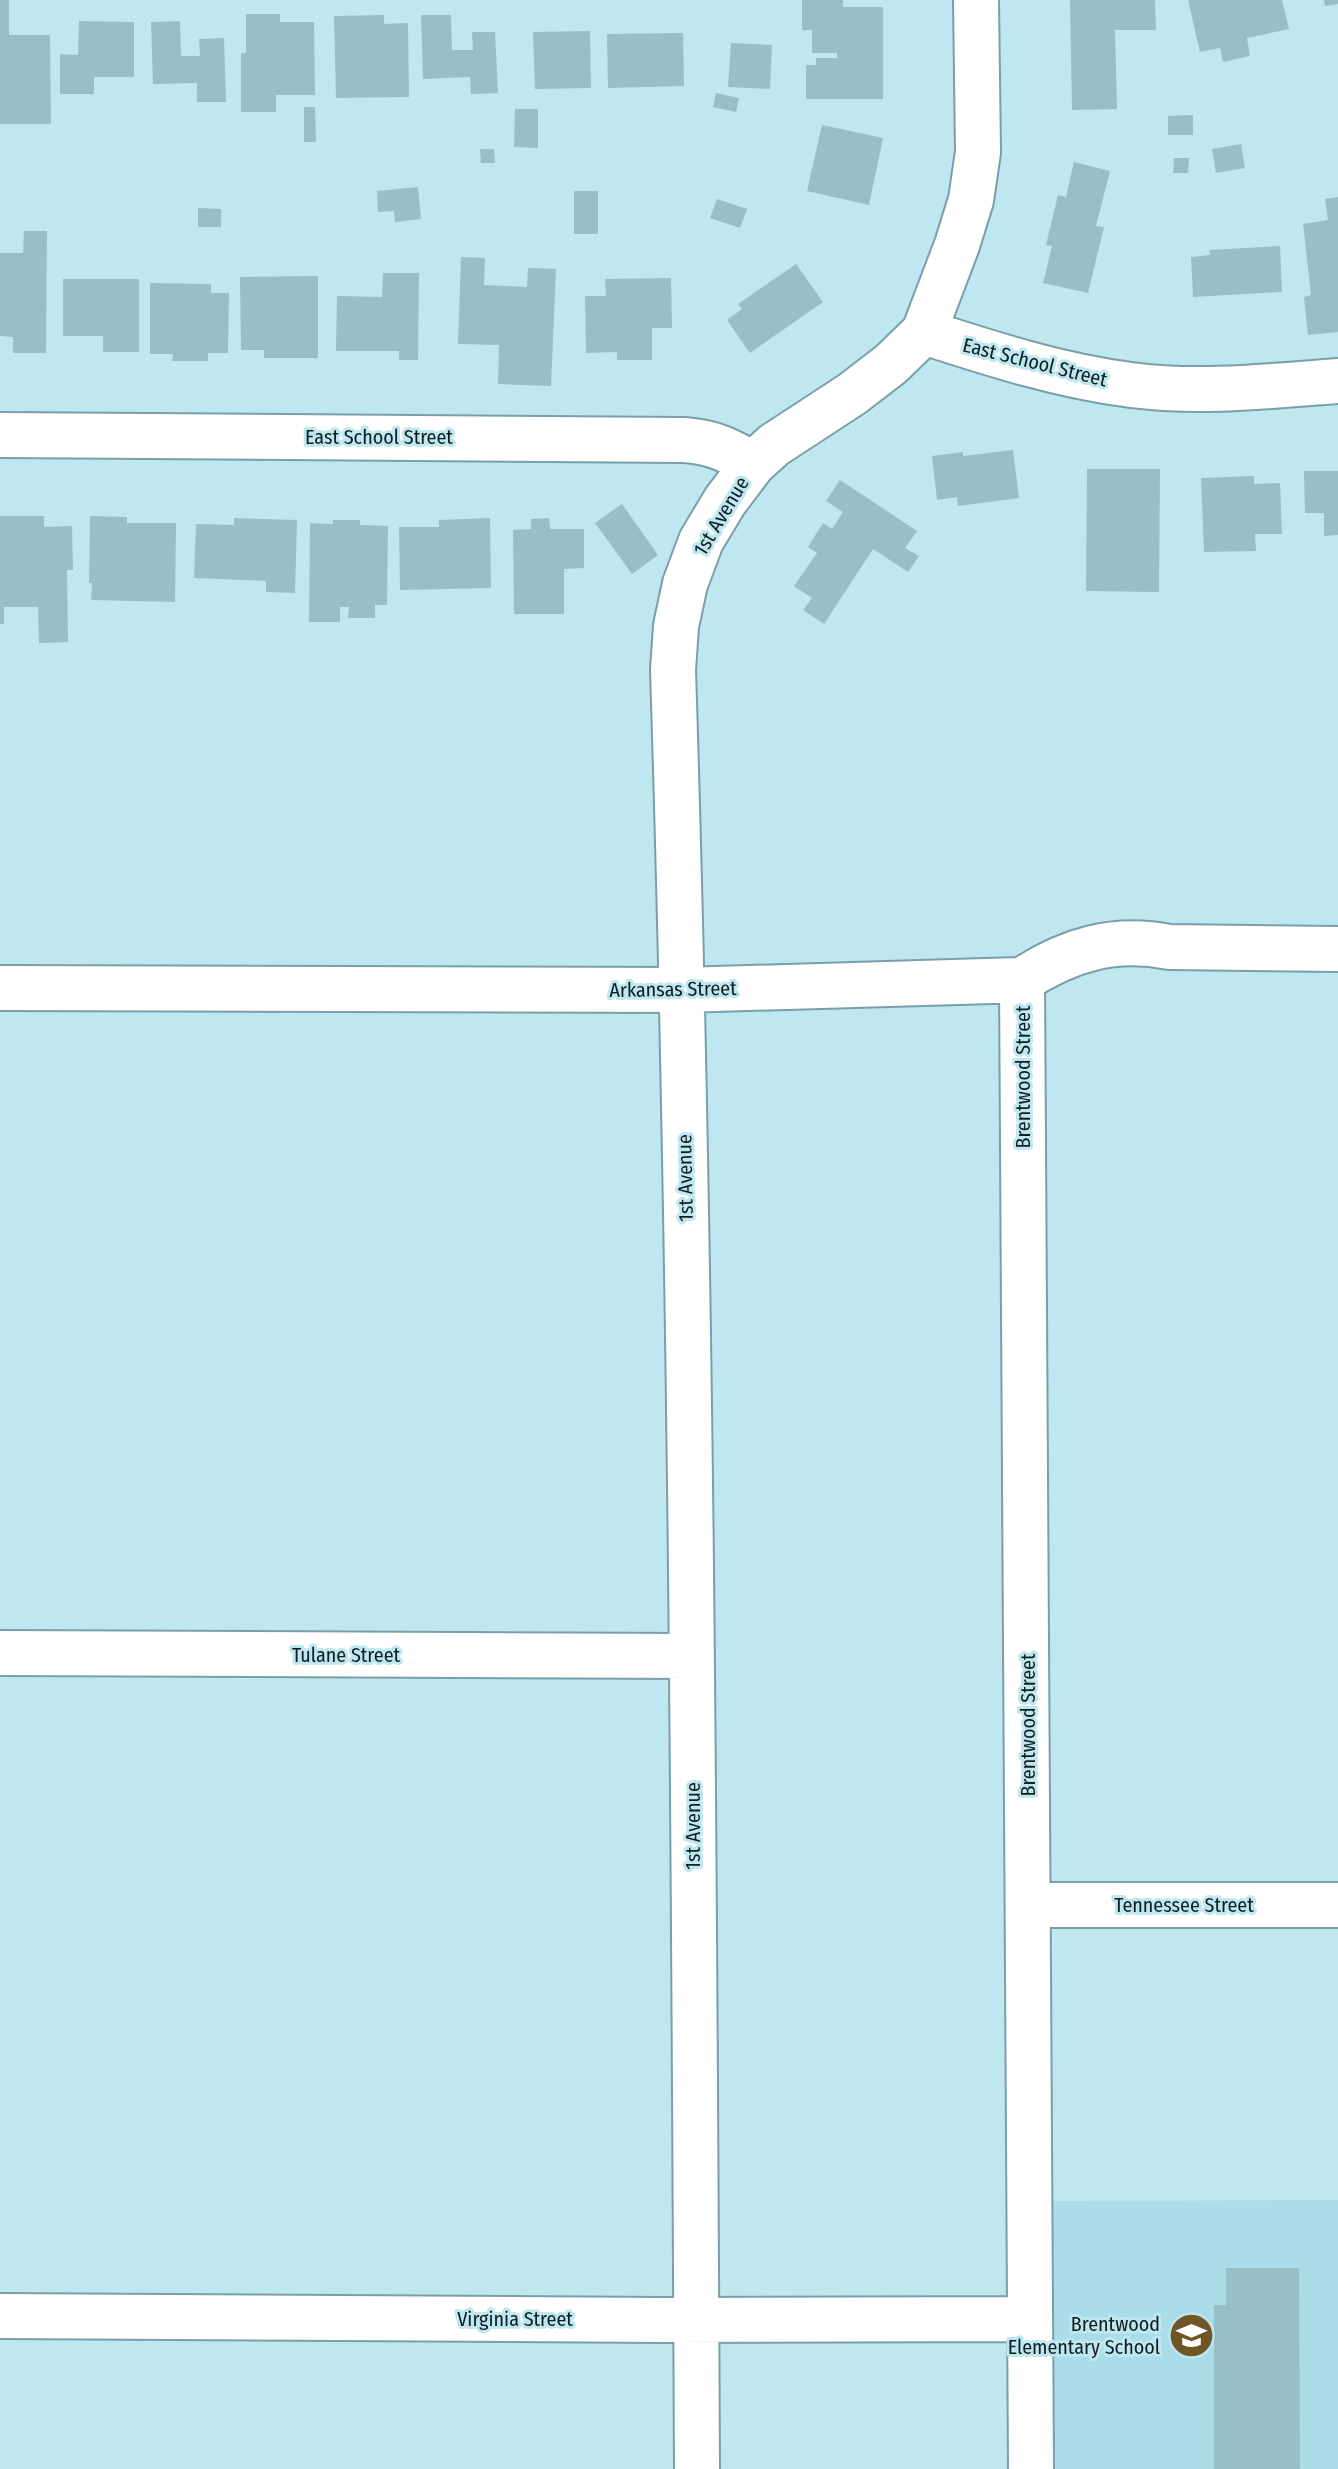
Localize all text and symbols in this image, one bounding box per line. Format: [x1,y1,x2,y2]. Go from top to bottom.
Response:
street label: East School Street [960,332,1110,392]
street label: East School Street [305,425,453,449]
street label: 1st Avenue [688,472,754,560]
street label: Arkansas Street [609,976,737,1002]
street label: Brentwood Street [1011,1005,1035,1149]
street label: 1st Avenue [672,1134,698,1222]
street label: Tulane Street [292,1643,401,1667]
street label: Brentwood Street [1016,1653,1040,1797]
street label: 1st Avenue [681,1782,705,1870]
street label: Tennessee Street [1114,1893,1254,1917]
street label: Virginia Street [457,2307,573,2331]
school or university icon: Brentwood Elementary School [1167,2311,1215,2359]
place label: Brentwood Elementary School [1008,2312,1160,2359]

